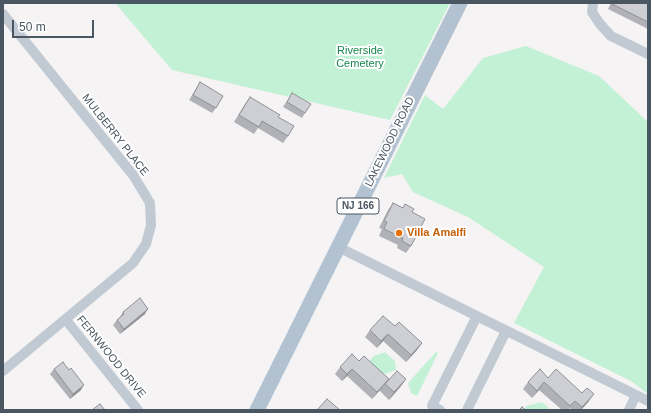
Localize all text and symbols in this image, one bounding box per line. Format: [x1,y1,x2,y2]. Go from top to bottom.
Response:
scale bar [14,12,96,38]
text: 50 m [19,20,46,34]
park label: Riverside Cemetery [336,44,384,70]
street label: MULBERRY PLACE [79,92,151,178]
street label: LAKEWOOD ROAD [362,95,418,189]
road number: NJ 166 [337,198,379,214]
place label: Villa Amalfi [407,226,466,240]
marker: Villa Amalfi [394,228,404,238]
street label: FERNWOOD DRIVE [74,313,148,401]

